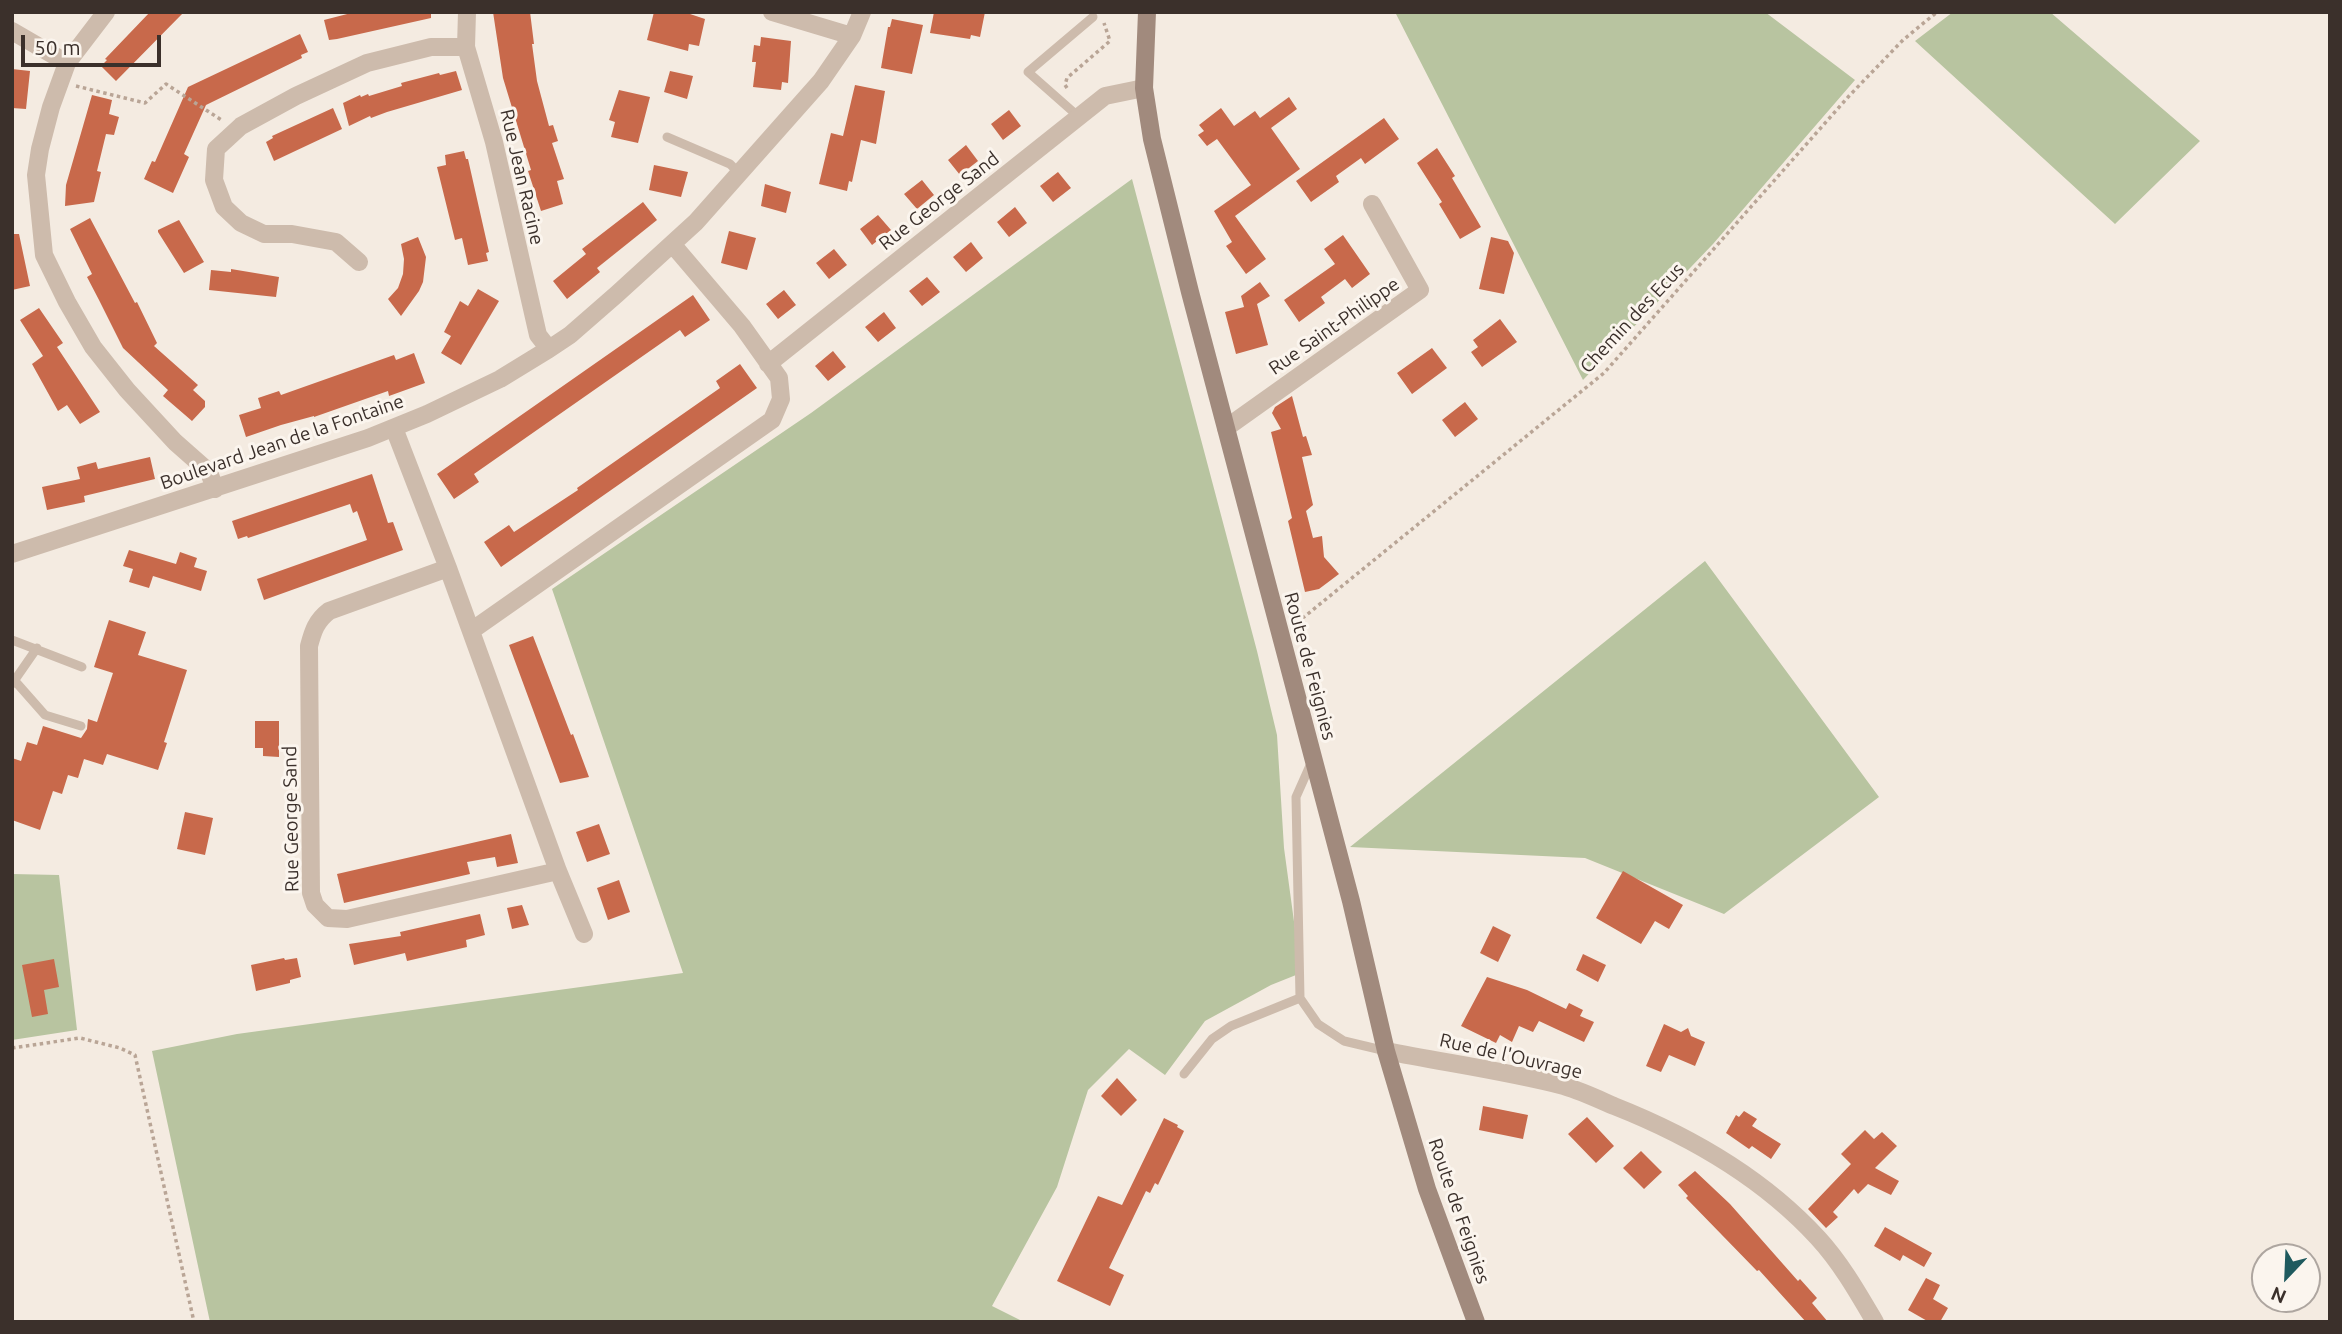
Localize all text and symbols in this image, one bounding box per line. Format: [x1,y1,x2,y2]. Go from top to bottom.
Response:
scale bar [24,21,164,65]
text: 50 m [34,35,81,59]
street label: Rue Jean Racine [495,107,549,247]
street label: Rue George Sand [874,147,1004,255]
street label: Chemin des Ecus [1575,258,1689,378]
street label: Rue Saint-Philippe [1264,272,1404,380]
street label: Boulevard Jean de la Fontaine [157,390,407,494]
street label: Route de Feignies [1279,590,1341,742]
street label: Rue George Sand [278,746,304,892]
street label: Rue de l'Ouvrage [1437,1028,1585,1084]
street label: Route de Feignies [1423,1135,1495,1287]
north arrow [2251,1243,2321,1313]
text: N [2268,1283,2289,1308]

